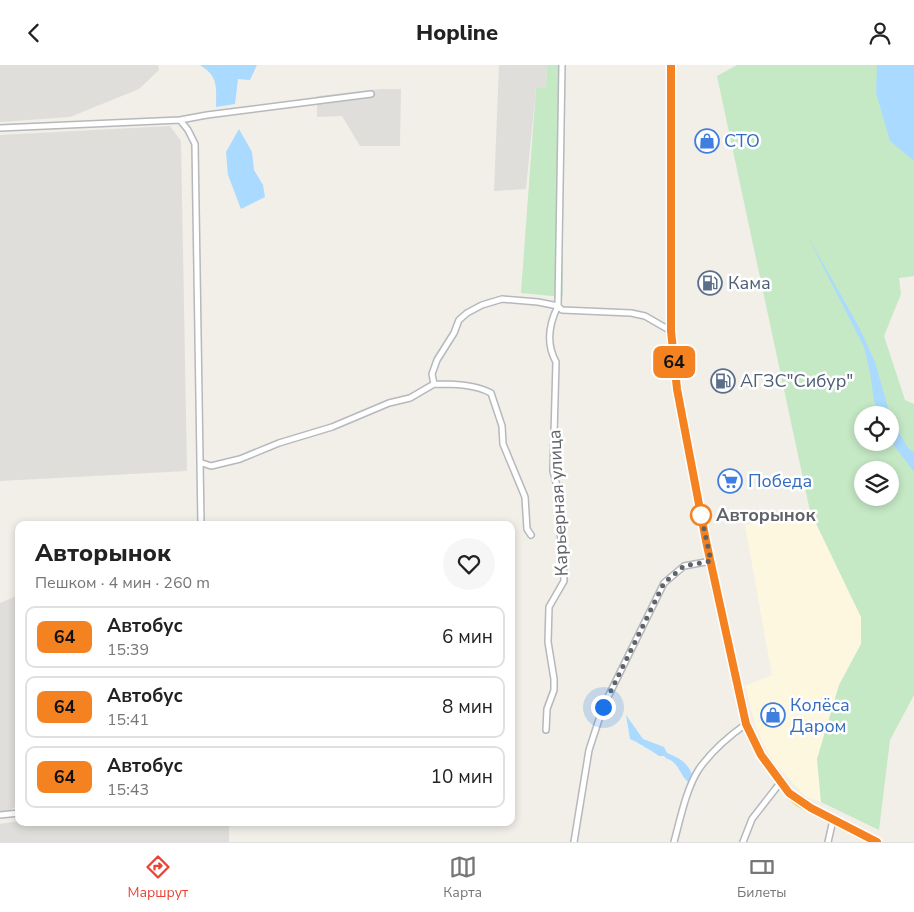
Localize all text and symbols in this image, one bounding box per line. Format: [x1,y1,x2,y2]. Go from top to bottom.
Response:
text: Hopline [416,18,498,48]
icon: back [20,19,48,47]
icon: person [866,19,894,47]
shop icon: СТО [694,128,720,154]
place label: СТО [724,129,760,153]
fuel station icon: Кама [697,270,723,296]
place label: Кама [728,271,771,295]
line badge: 64 [652,346,696,378]
text: 64 [663,350,685,374]
fuel station icon: АГЗС"Сибур" [710,368,736,394]
place label: АГЗС"Сибур" [740,369,853,393]
map controls [854,406,899,506]
button: locate [854,406,899,451]
street label: Карьерная улица [542,429,574,577]
button: layers [854,461,899,506]
supermarket icon: Победа [717,468,743,494]
place label: Победа [748,469,812,493]
place label: Авторынок [716,503,816,527]
marker: Авторынок [690,504,712,526]
text: Авторынок [35,537,171,569]
button: heart [443,538,495,590]
text: Пешком · 4 мин · 260 m [35,572,210,594]
text: Автобус [107,613,183,639]
text: 6 мин [442,624,493,650]
text: 64 [54,625,75,649]
text: 15:39 [107,639,149,661]
text: Автобус [107,683,183,709]
place label: Колёса Даром [790,693,850,738]
text: 8 мин [442,694,493,720]
text: 64 [54,695,75,719]
your location [591,695,616,720]
shop icon: Колёса Даром [760,702,786,728]
text: 15:41 [107,709,149,731]
text: Автобус [107,753,183,779]
text: 10 мин [431,764,493,790]
text: 64 [54,765,75,789]
text: 15:43 [107,779,149,801]
tab: Маршрут [128,853,188,902]
tab: Карта [443,853,482,902]
tab: Билеты [737,853,786,902]

